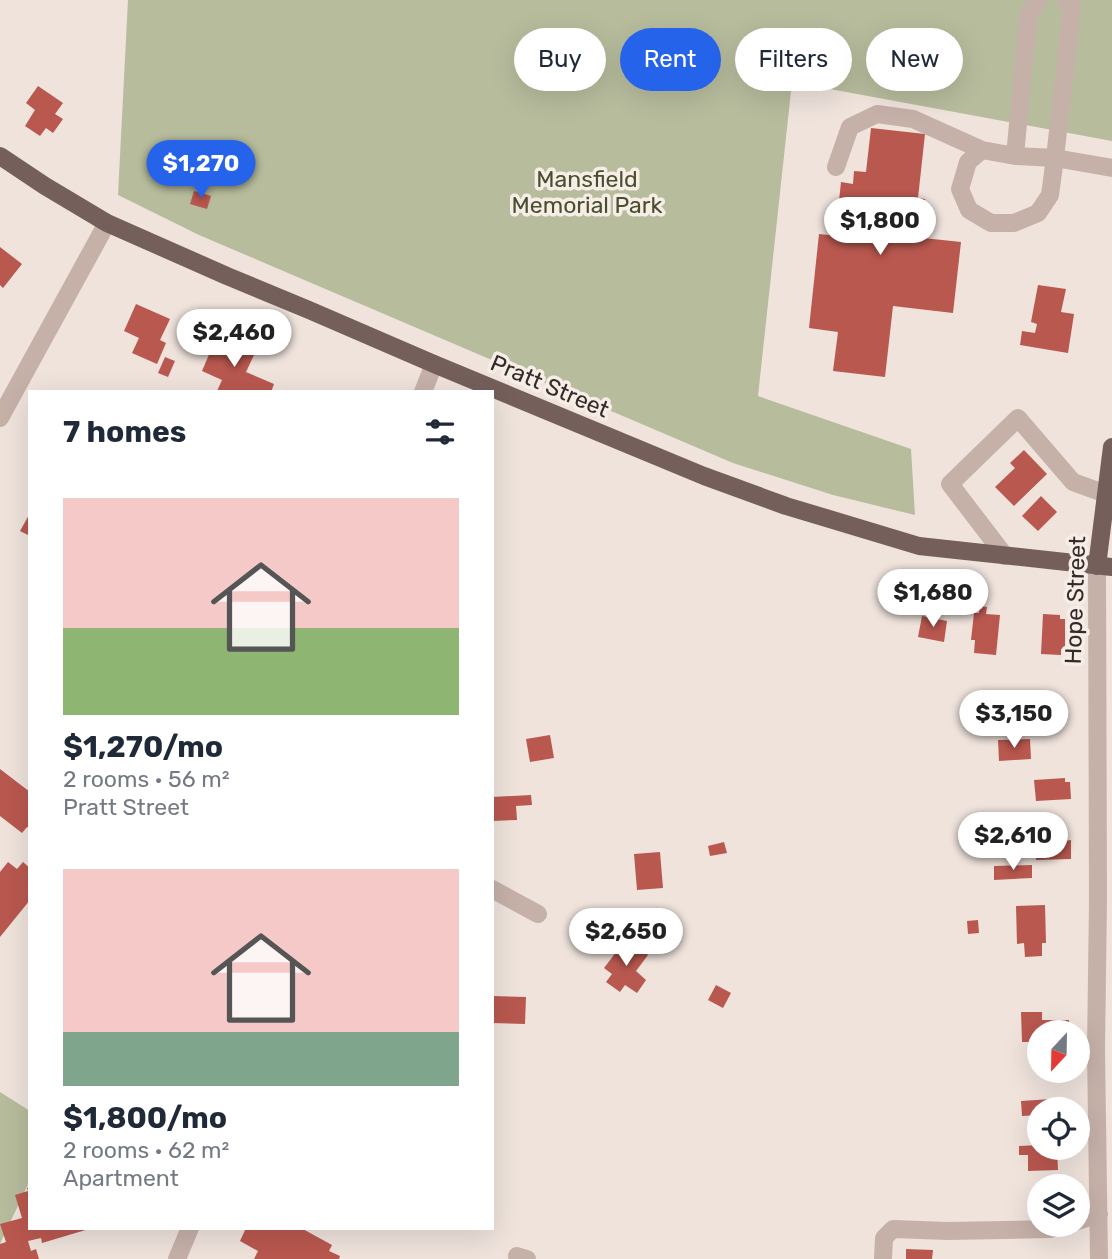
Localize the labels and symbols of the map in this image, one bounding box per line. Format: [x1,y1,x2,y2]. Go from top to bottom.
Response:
pin: $1,270 [144,140,258,200]
park label: Mansfield Memorial Park [512,165,663,219]
pin: $1,800 [823,198,937,257]
pin: $2,460 [177,310,291,369]
street label: Pratt Street [487,348,613,424]
street label: Hope Street [1059,535,1091,665]
pin: $1,680 [876,570,990,629]
pin: $3,150 [957,690,1071,750]
pin: $2,610 [956,812,1070,872]
pin: $2,650 [569,908,683,968]
north arrow [1027,1020,1090,1083]

